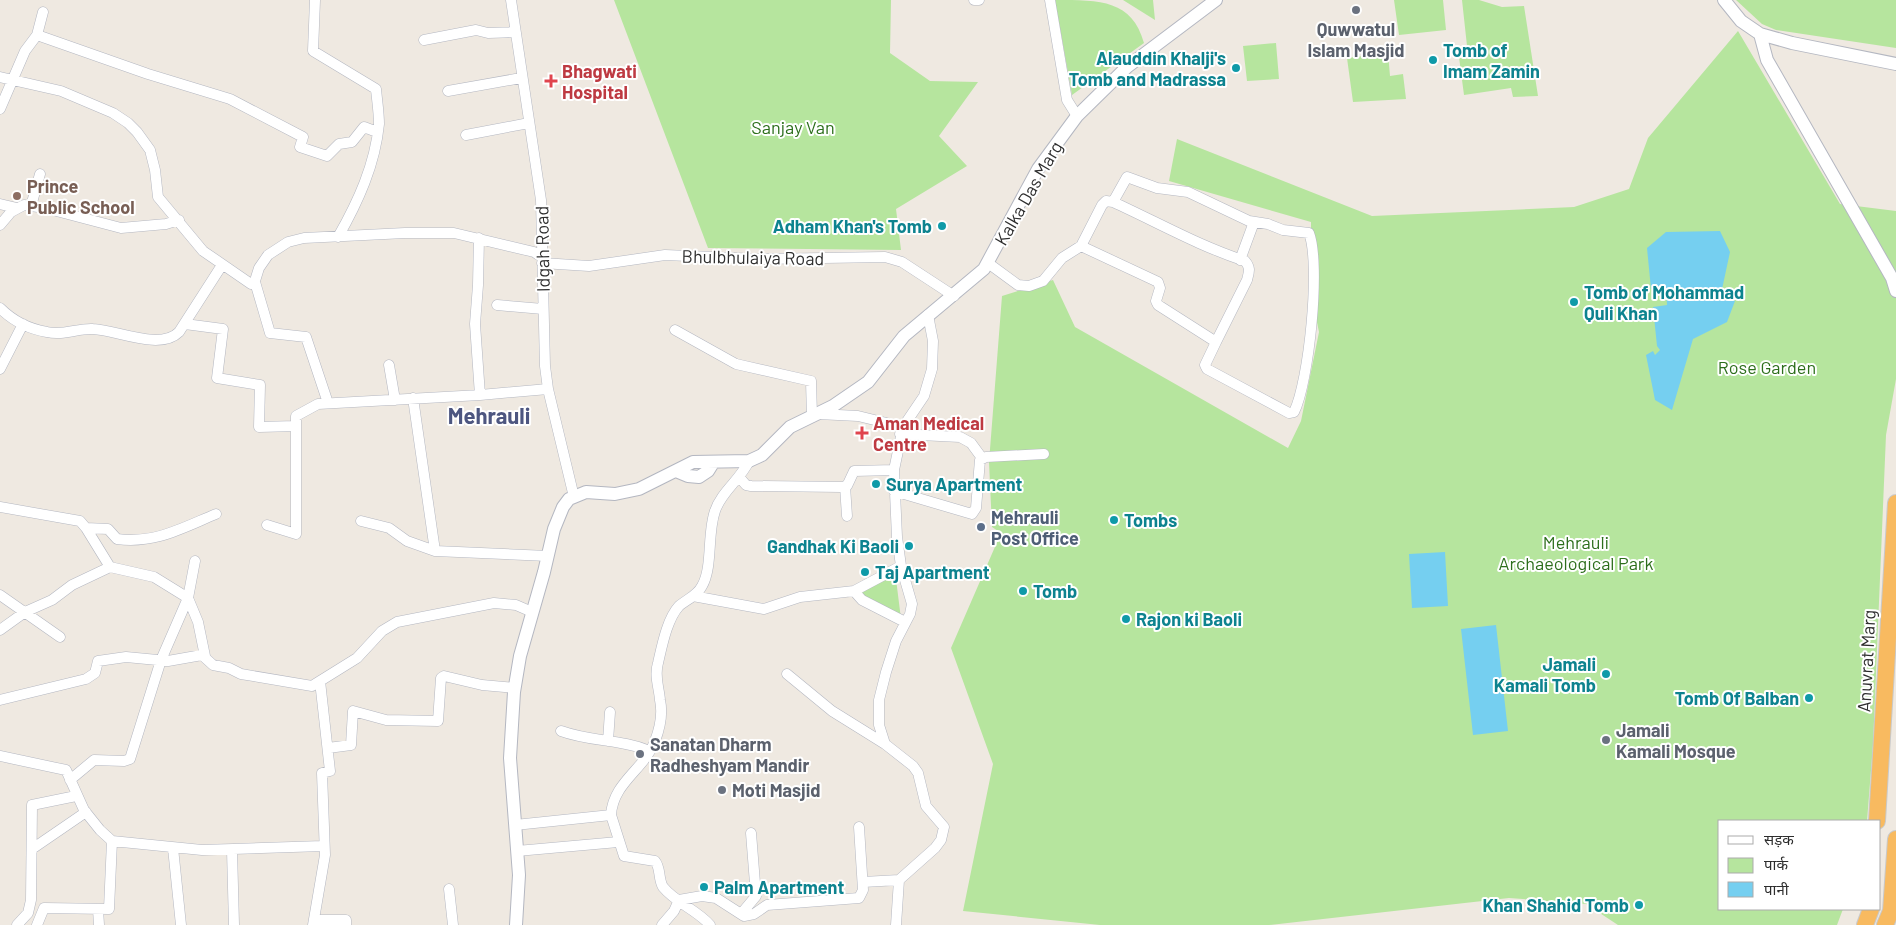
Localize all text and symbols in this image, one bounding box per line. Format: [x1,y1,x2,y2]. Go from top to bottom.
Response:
marker: Quwwatul Islam Masjid [1350,4,1362,16]
place label: Quwwatul Islam Masjid [1307,18,1405,61]
place label: Tomb of Imam Zamin [1443,39,1540,82]
place label: Alauddin Khalji's Tomb and Madrassa [1069,47,1226,90]
marker: Tomb of Imam Zamin [1427,54,1439,66]
place label: Bhagwati Hospital [562,60,637,103]
marker: Alauddin Khalji's Tomb and Madrassa [1230,62,1242,74]
marker: Bhagwati Hospital [544,74,558,88]
park label: Sanjay Van [751,116,835,138]
street label: Kalka Das Marg [989,137,1067,249]
place label: Prince Public School [27,175,135,218]
marker: Prince Public School [11,190,23,202]
street label: Idgah Road [530,206,554,292]
place label: Adham Khan's Tomb [773,215,932,237]
marker: Adham Khan's Tomb [936,220,948,232]
street label: Bhulbhulaiya Road [682,245,824,269]
place label: Tomb of Mohammad Quli Khan [1584,281,1744,324]
marker: Tomb of Mohammad Quli Khan [1568,296,1580,308]
park label: Rose Garden [1718,356,1816,378]
district label: Mehrauli [448,402,530,428]
place label: Aman Medical Centre [873,412,984,455]
marker: Aman Medical Centre [855,426,869,440]
place label: Surya Apartment [886,473,1023,495]
marker: Surya Apartment [870,478,882,490]
place label: Mehrauli Post Office [991,506,1079,549]
place label: Tombs [1124,509,1177,531]
marker: Tombs [1108,514,1120,526]
marker: Mehrauli Post Office [975,521,987,533]
park label: Mehrauli Archaeological Park [1499,531,1653,574]
place label: Gandhak Ki Baoli [767,535,899,557]
marker: Gandhak Ki Baoli [903,540,915,552]
place label: Taj Apartment [875,561,990,583]
marker: Taj Apartment [859,566,871,578]
place label: Tomb [1033,580,1077,602]
marker: Tomb [1017,585,1029,597]
place label: Rajon ki Baoli [1136,608,1242,630]
street label: Anuvrat Marg [1852,609,1880,713]
marker: Rajon ki Baoli [1120,613,1132,625]
place label: Jamali Kamali Tomb [1494,653,1596,696]
marker: Jamali Kamali Tomb [1600,668,1612,680]
place label: Tomb Of Balban [1675,687,1799,709]
marker: Tomb Of Balban [1803,692,1815,704]
place label: Jamali Kamali Mosque [1616,719,1736,762]
place label: Sanatan Dharm Radheshyam Mandir [650,733,809,776]
marker: Jamali Kamali Mosque [1600,734,1612,746]
marker: Sanatan Dharm Radheshyam Mandir [634,748,646,760]
place label: Moti Masjid [732,779,820,801]
marker: Moti Masjid [716,784,728,796]
legend [1718,820,1881,910]
text: सड़क [1764,830,1794,848]
text: पार्क [1764,855,1788,873]
place label: Palm Apartment [714,876,844,898]
text: पानी [1764,880,1790,898]
marker: Palm Apartment [698,881,710,893]
place label: Khan Shahid Tomb [1482,894,1629,916]
marker: Khan Shahid Tomb [1633,899,1645,911]

